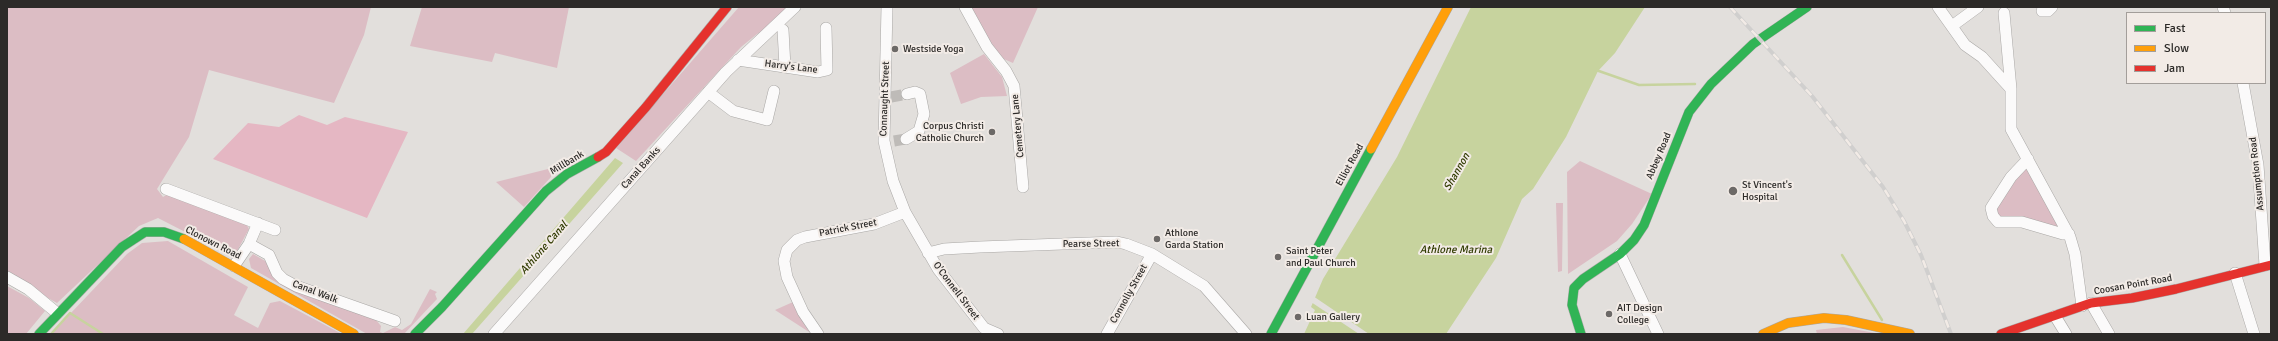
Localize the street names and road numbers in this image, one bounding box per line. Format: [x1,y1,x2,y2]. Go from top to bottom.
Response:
street label: Harry's Lane [764,58,818,76]
street label: Connaught Street [878,61,892,137]
street label: Cemetery Lane [1009,94,1027,158]
street label: Abbey Road [1644,131,1674,181]
street label: Assumption Road [2247,137,2267,211]
street label: Elliot Road [1334,142,1366,188]
street label: Canal Banks [619,144,663,192]
street label: Millbank [548,148,586,178]
street label: Patrick Street [818,217,878,239]
street label: Clonown Road [183,224,243,262]
street label: Pearse Street [1063,238,1119,250]
street label: O'Connell Street [930,260,982,322]
street label: Connolly Street [1108,262,1150,326]
street label: Coosan Point Road [2093,272,2173,298]
street label: Canal Walk [291,278,339,306]

